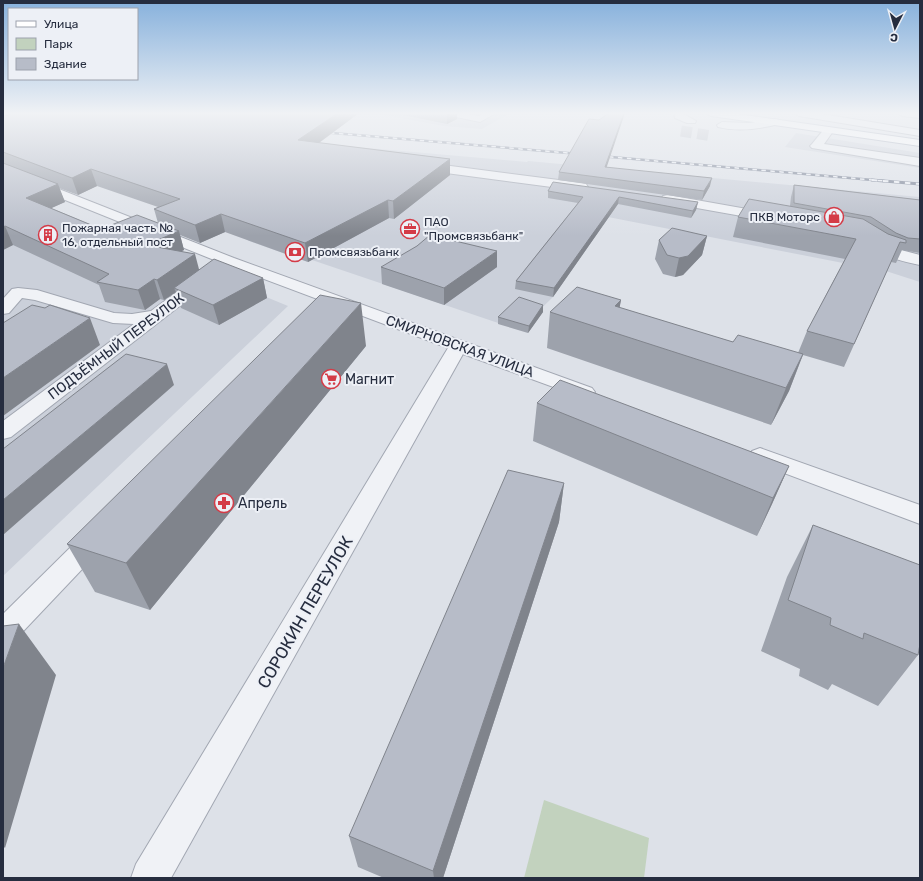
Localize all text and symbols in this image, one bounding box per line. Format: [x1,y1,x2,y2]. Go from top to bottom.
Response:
legend [8,8,138,80]
north arrow [875,8,915,48]
text: Улица [44,17,78,31]
text: С [889,31,899,44]
text: Парк [44,37,73,51]
text: Здание [44,57,87,71]
shop icon: ПКВ Моторс [823,206,845,228]
place label: ПКВ Моторс [750,210,820,224]
place label: ПАО "Промсвязьбанк" [424,215,523,243]
office icon: ПАО "Промсвязьбанк" [399,218,421,240]
place label: Пожарная часть № 16, отдельный пост [62,221,173,249]
building icon: Пожарная часть № 16, отдельный пост [37,224,59,246]
bank icon: Промсвязьбанк [284,241,306,263]
place label: Промсвязьбанк [309,245,400,259]
street label: ПОДЪЁМНЫЙ ПЕРЕУЛОК [44,289,188,403]
street label: СМИРНОВСКАЯ УЛИЦА [383,312,537,381]
supermarket icon: Магнит [320,368,342,390]
place label: Магнит [345,371,394,388]
pharmacy icon: Апрель [213,492,235,514]
place label: Апрель [238,495,287,512]
street label: СОРОКИН ПЕРЕУЛОК [253,532,357,692]

